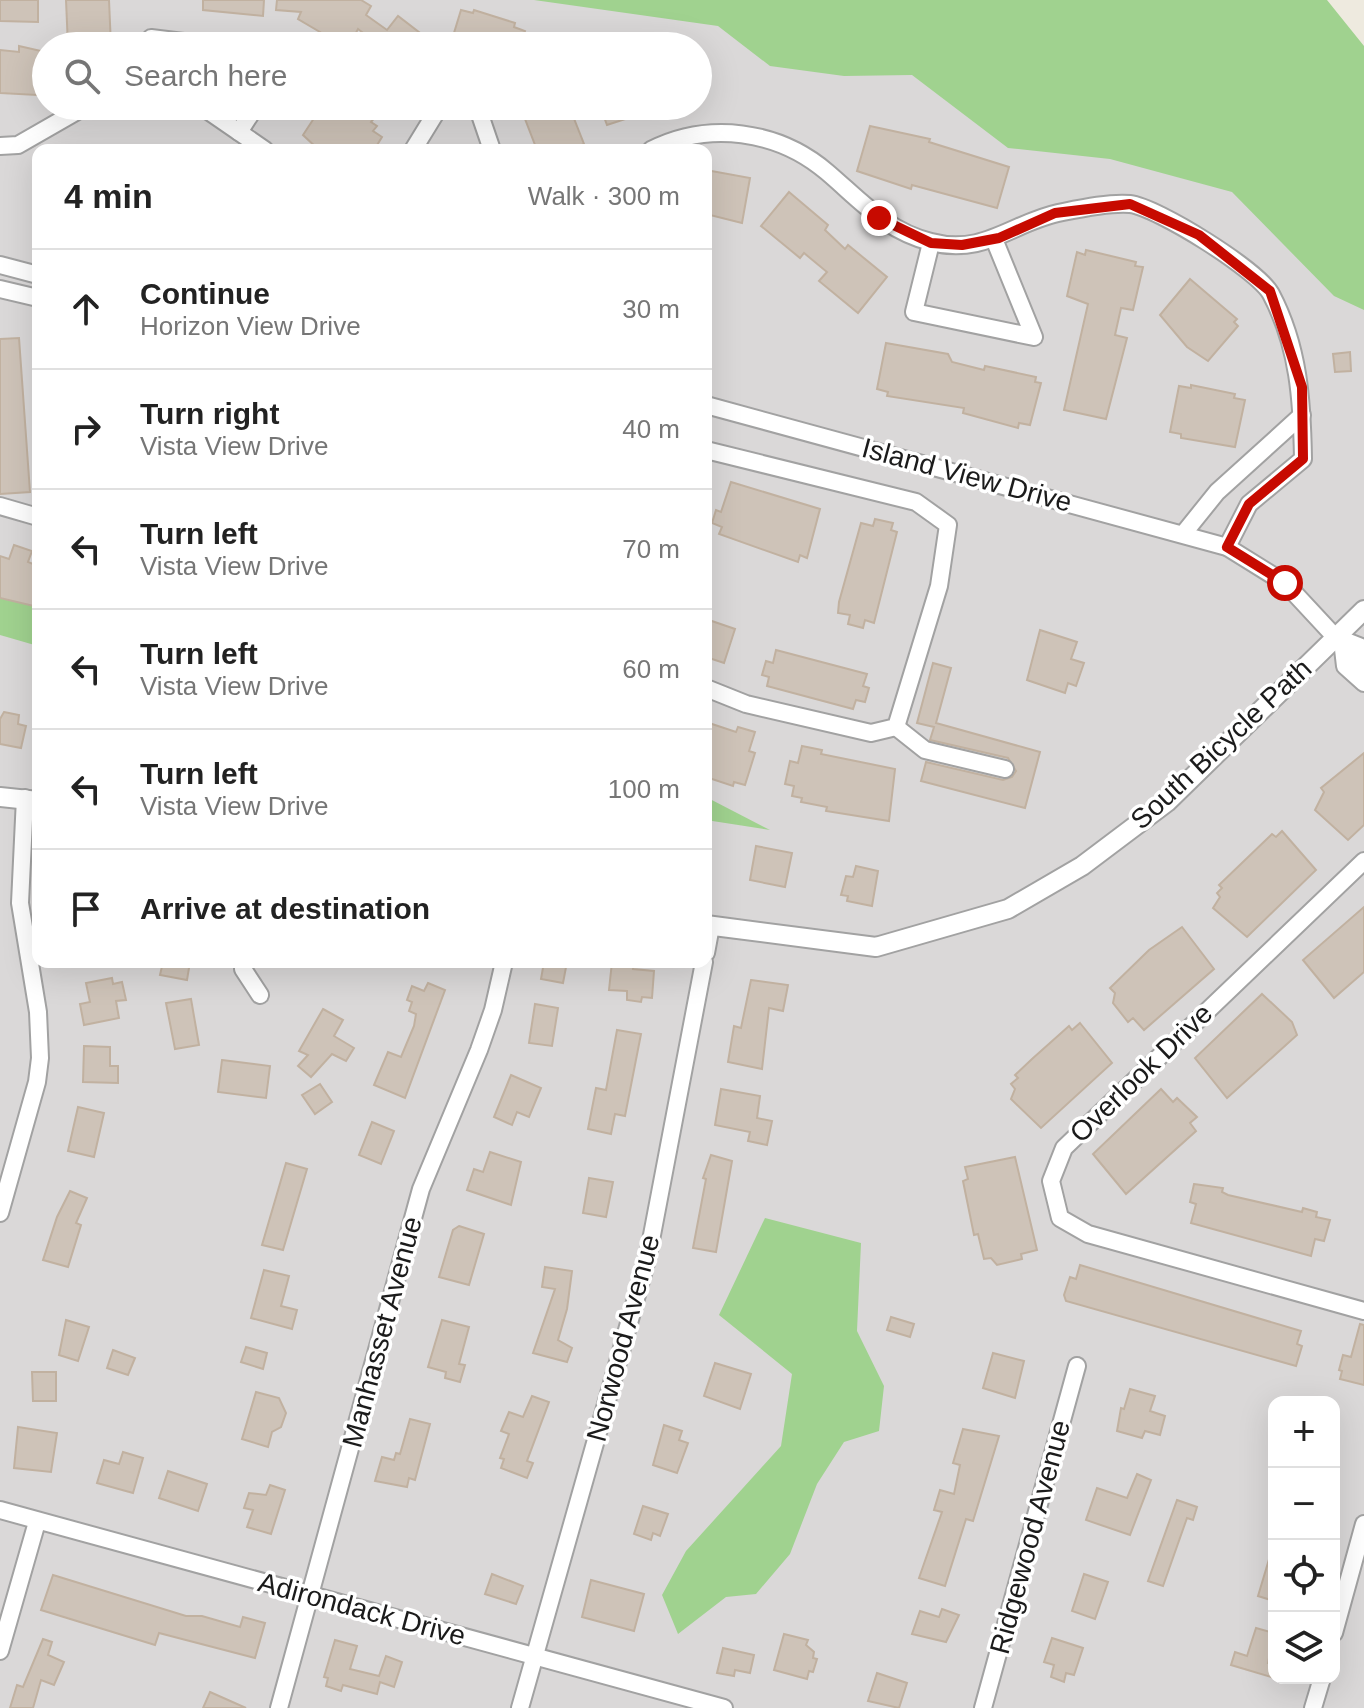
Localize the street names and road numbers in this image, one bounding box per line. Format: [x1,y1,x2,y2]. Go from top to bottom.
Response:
street label: Island View Drive [859,432,1075,518]
street label: South Bicycle Path [1124,653,1318,835]
street label: Overlook Drive [1064,998,1218,1148]
street label: Manhasset Avenue [336,1213,428,1451]
street label: Norwood Avenue [580,1231,666,1445]
street label: Ridgewood Avenue [984,1417,1076,1657]
street label: Adirondack Drive [255,1566,469,1652]

